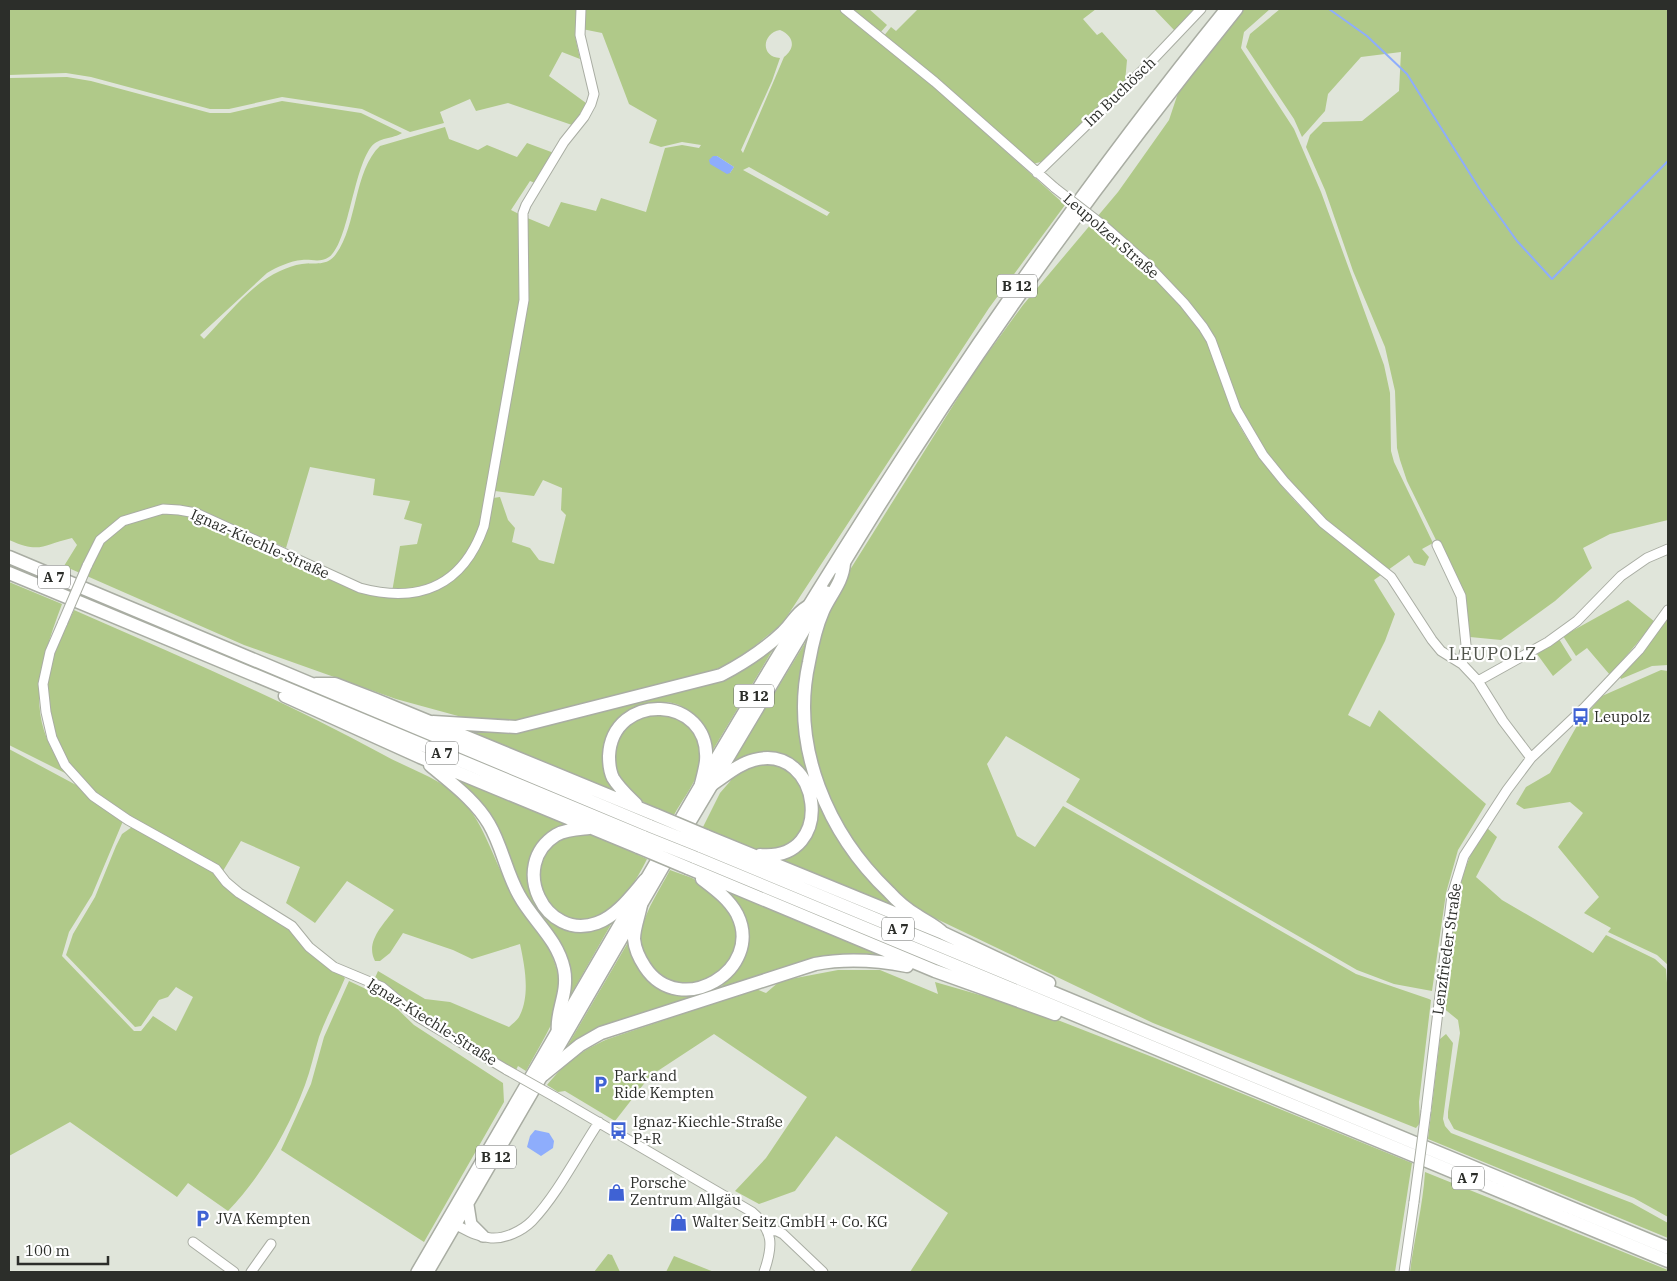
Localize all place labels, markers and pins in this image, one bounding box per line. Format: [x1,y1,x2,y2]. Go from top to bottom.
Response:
bus stop icon: Leupolz [1570,707,1590,727]
place label: Leupolz [1594,707,1650,726]
place label: Park and Ride Kempten [614,1066,715,1102]
parking icon: Park and Ride Kempten [590,1075,610,1095]
place label: Ignaz-Kiechle-Straße P+R [633,1112,783,1148]
bus stop icon: Ignaz-Kiechle-Straße P+R [609,1121,629,1141]
place label: Porsche Zentrum Allgäu [630,1173,741,1209]
shop icon: Porsche Zentrum Allgäu [606,1182,626,1202]
parking icon: JVA Kempten [192,1209,212,1229]
place label: JVA Kempten [216,1209,311,1228]
shop icon: Walter Seitz GmbH + Co. KG [668,1212,688,1232]
place label: Walter Seitz GmbH + Co. KG [692,1212,888,1231]

